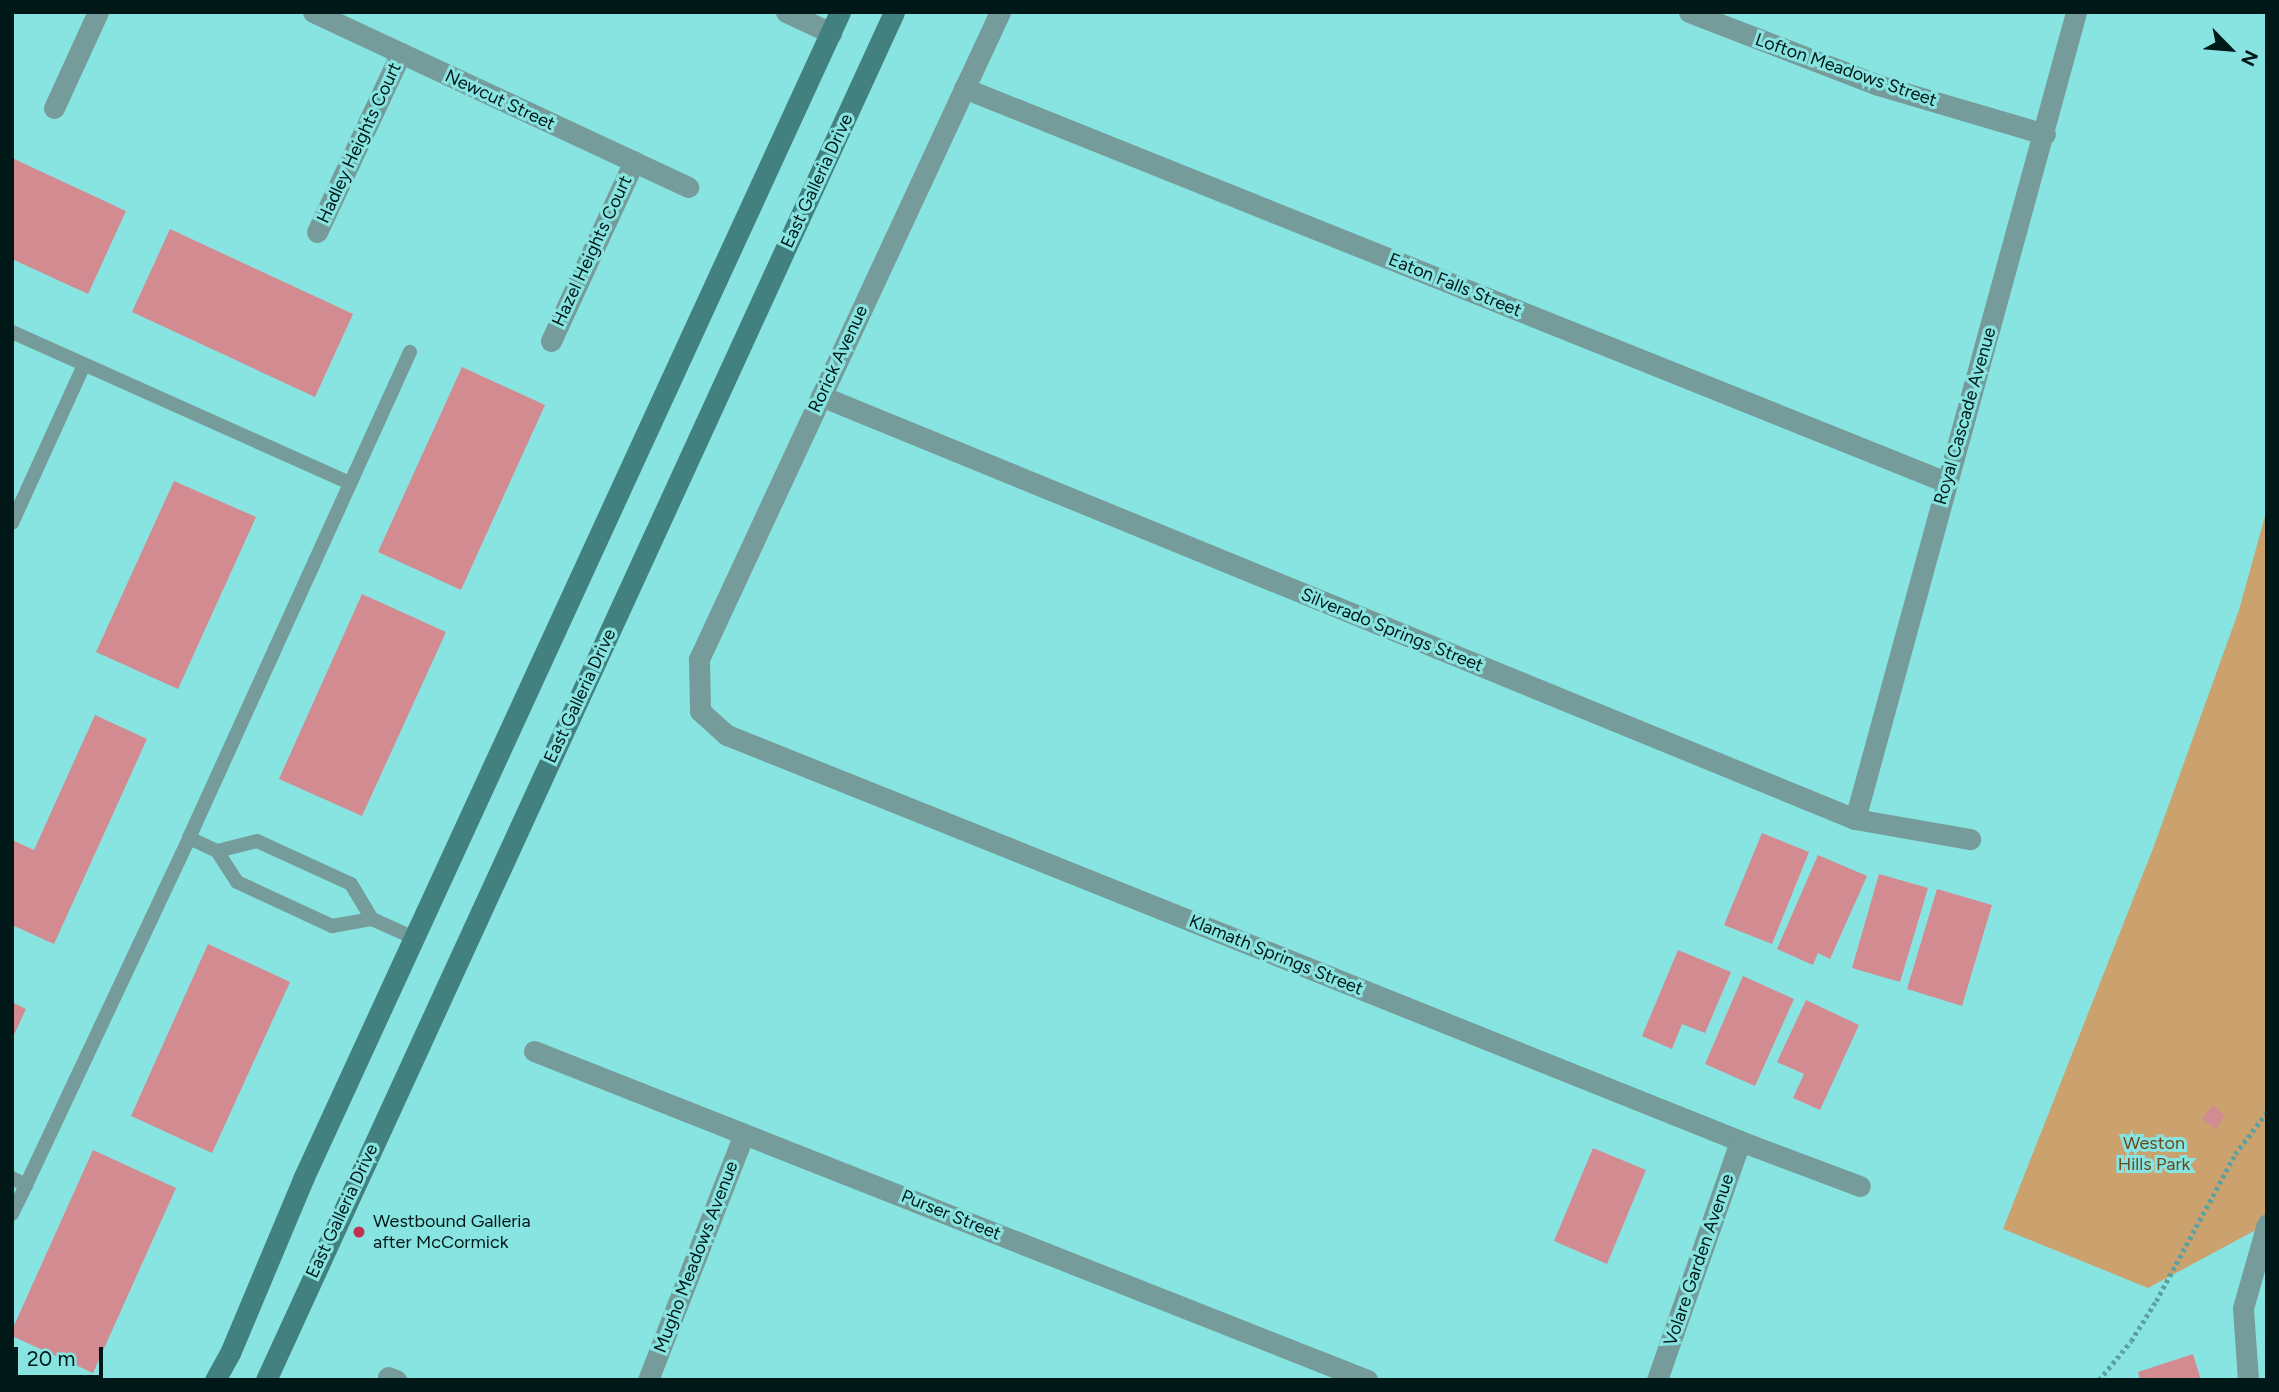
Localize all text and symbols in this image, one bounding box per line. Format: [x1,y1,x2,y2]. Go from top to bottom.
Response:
north arrow [2195,14,2265,84]
street label: Lofton Meadows Street [1752,29,1940,111]
text: N [2236,47,2263,70]
street label: Hadley Heights Court [312,59,406,227]
street label: Newcut Street [442,65,558,135]
street label: East Galleria Drive [776,110,858,252]
street label: Hazel Heights Court [548,172,636,330]
street label: Eaton Falls Street [1385,248,1525,322]
street label: Rorick Avenue [804,302,872,416]
street label: Royal Cascade Avenue [1929,325,2001,507]
street label: Silverado Springs Street [1298,584,1486,676]
street label: East Galleria Drive [539,625,621,767]
street label: Klamath Springs Street [1186,910,1366,1000]
park label: Weston Hills Park [2118,1133,2190,1176]
street label: East Galleria Drive [301,1140,383,1282]
street label: Mugho Meadows Avenue [649,1158,743,1356]
street label: Volare Garden Avenue [1659,1171,1739,1349]
street label: Purser Street [898,1185,1004,1245]
place label: Westbound Galleria after McCormick [373,1211,531,1254]
marker: Westbound Galleria after McCormick [351,1224,367,1240]
scale bar [18,1332,107,1376]
text: 20 m [27,1346,75,1371]

